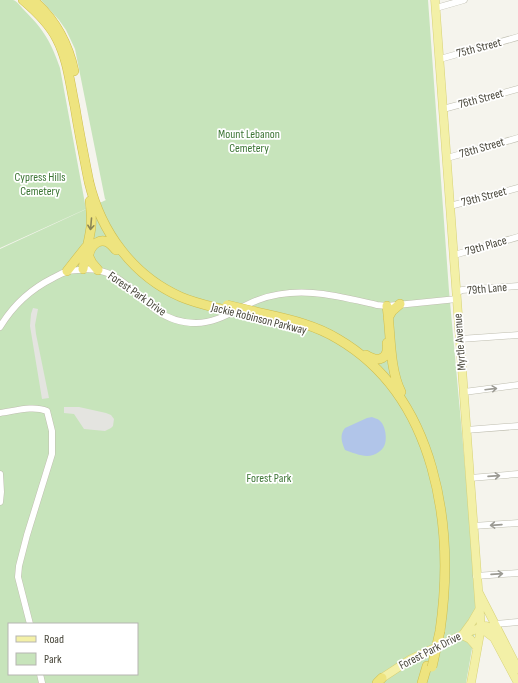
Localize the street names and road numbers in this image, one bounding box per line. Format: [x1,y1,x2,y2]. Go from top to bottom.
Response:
street label: 75th Street [455,35,503,61]
street label: 76th Street [457,86,506,112]
street label: 78th Street [458,134,507,162]
street label: 79th Street [460,184,509,210]
street label: 79th Place [464,233,509,259]
street label: Forest Park Drive [105,268,169,320]
street label: 79th Lane [466,280,508,298]
street label: Jackie Robinson Parkway [209,300,309,338]
street label: Myrtle Avenue [451,313,469,371]
street label: Forest Park Drive [396,629,464,673]

